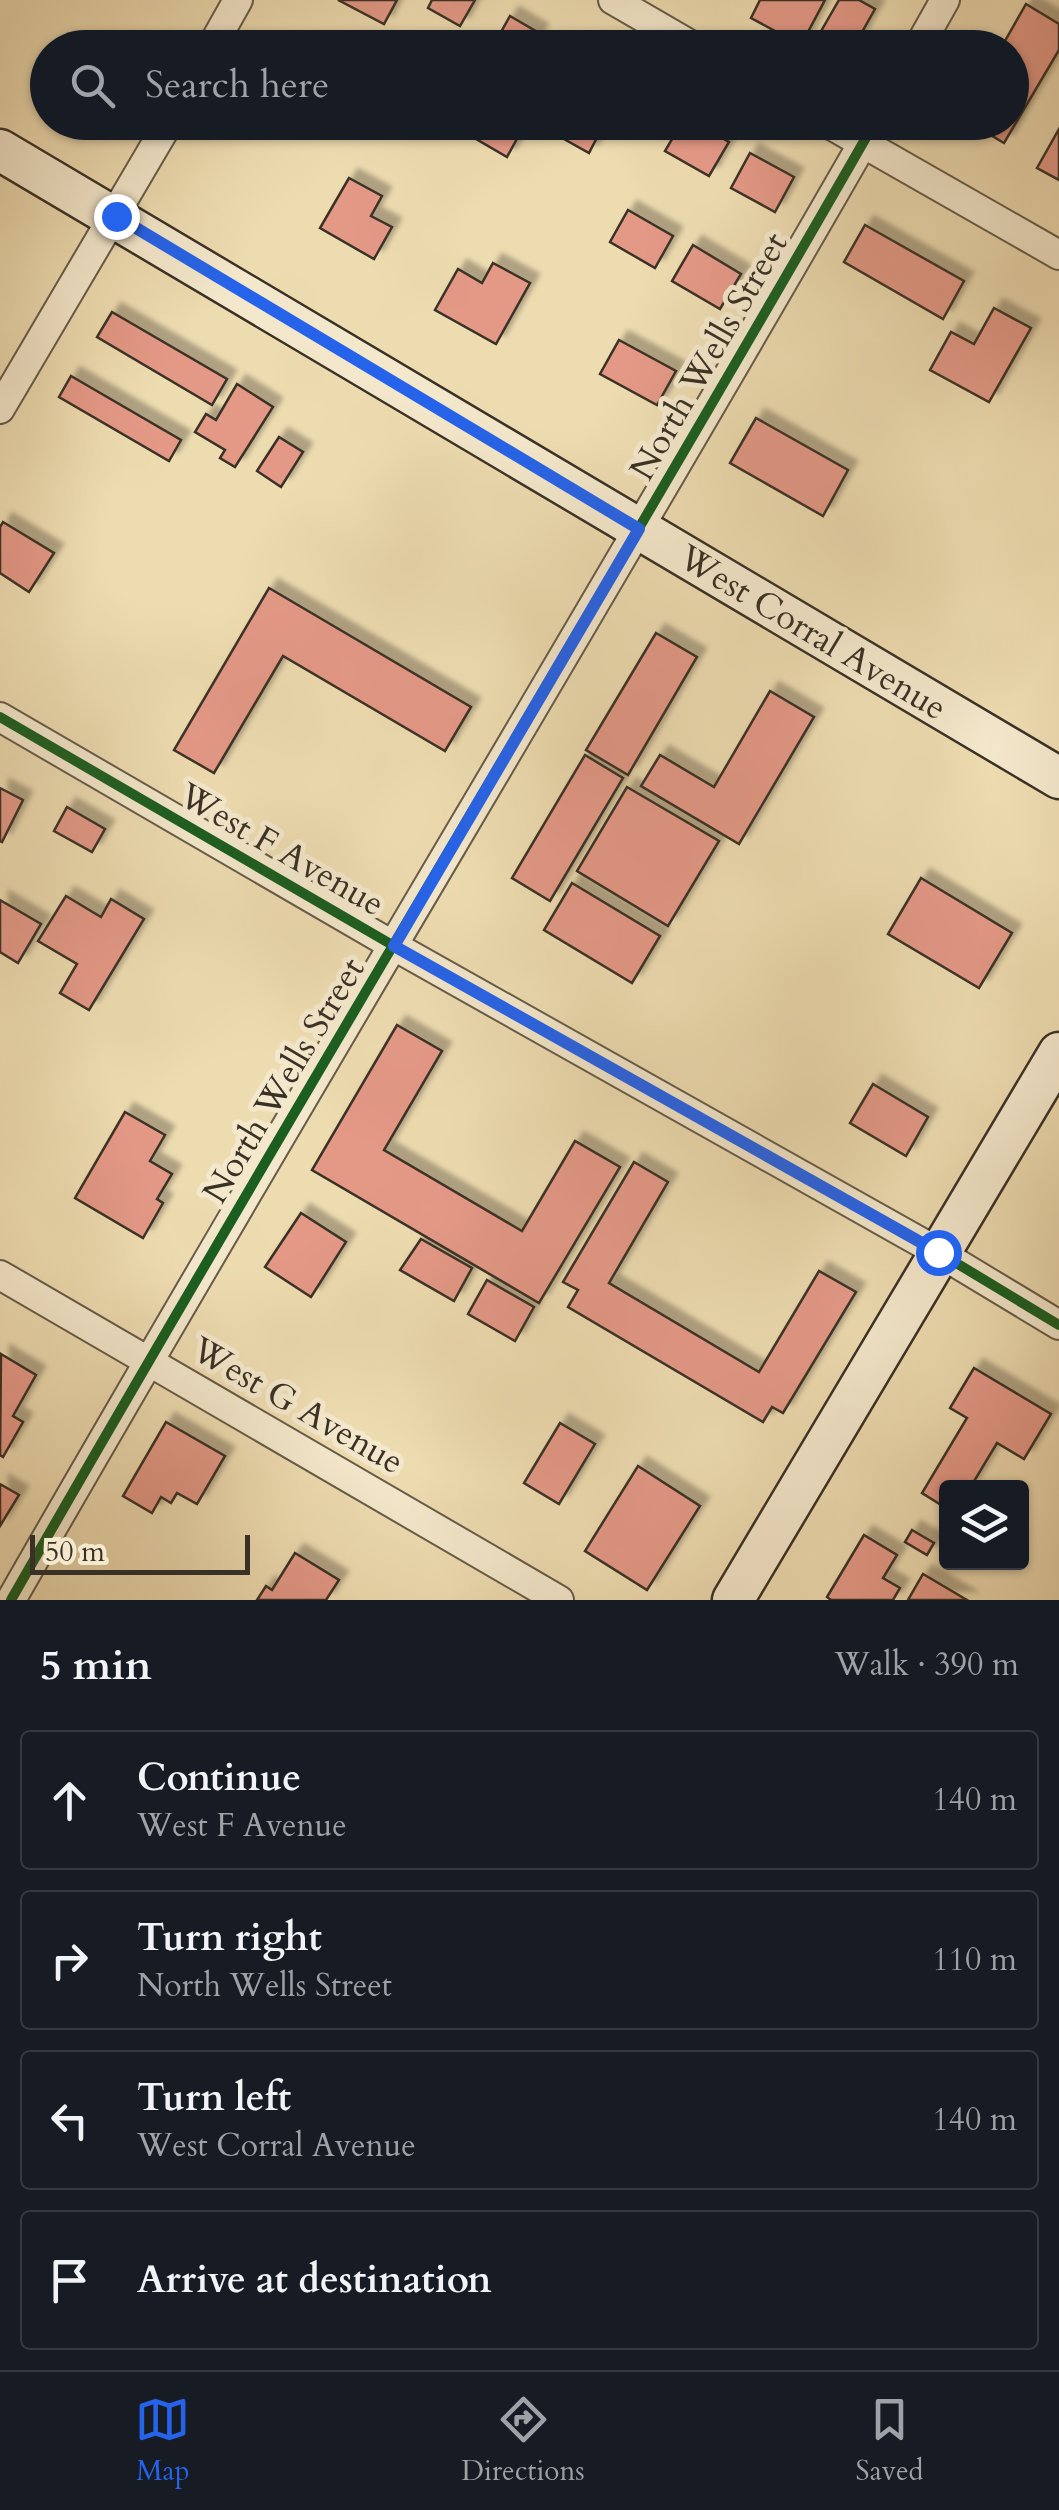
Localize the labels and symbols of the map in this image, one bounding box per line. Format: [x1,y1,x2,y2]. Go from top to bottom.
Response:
route end [94,194,140,240]
street label: North Wells Street [618,224,799,489]
street label: West Corral Avenue [669,533,956,732]
street label: West F Avenue [169,771,393,928]
street label: North Wells Street [191,949,376,1212]
route start [916,1230,962,1276]
street label: West G Avenue [182,1325,412,1486]
scale bar [30,1530,250,1574]

